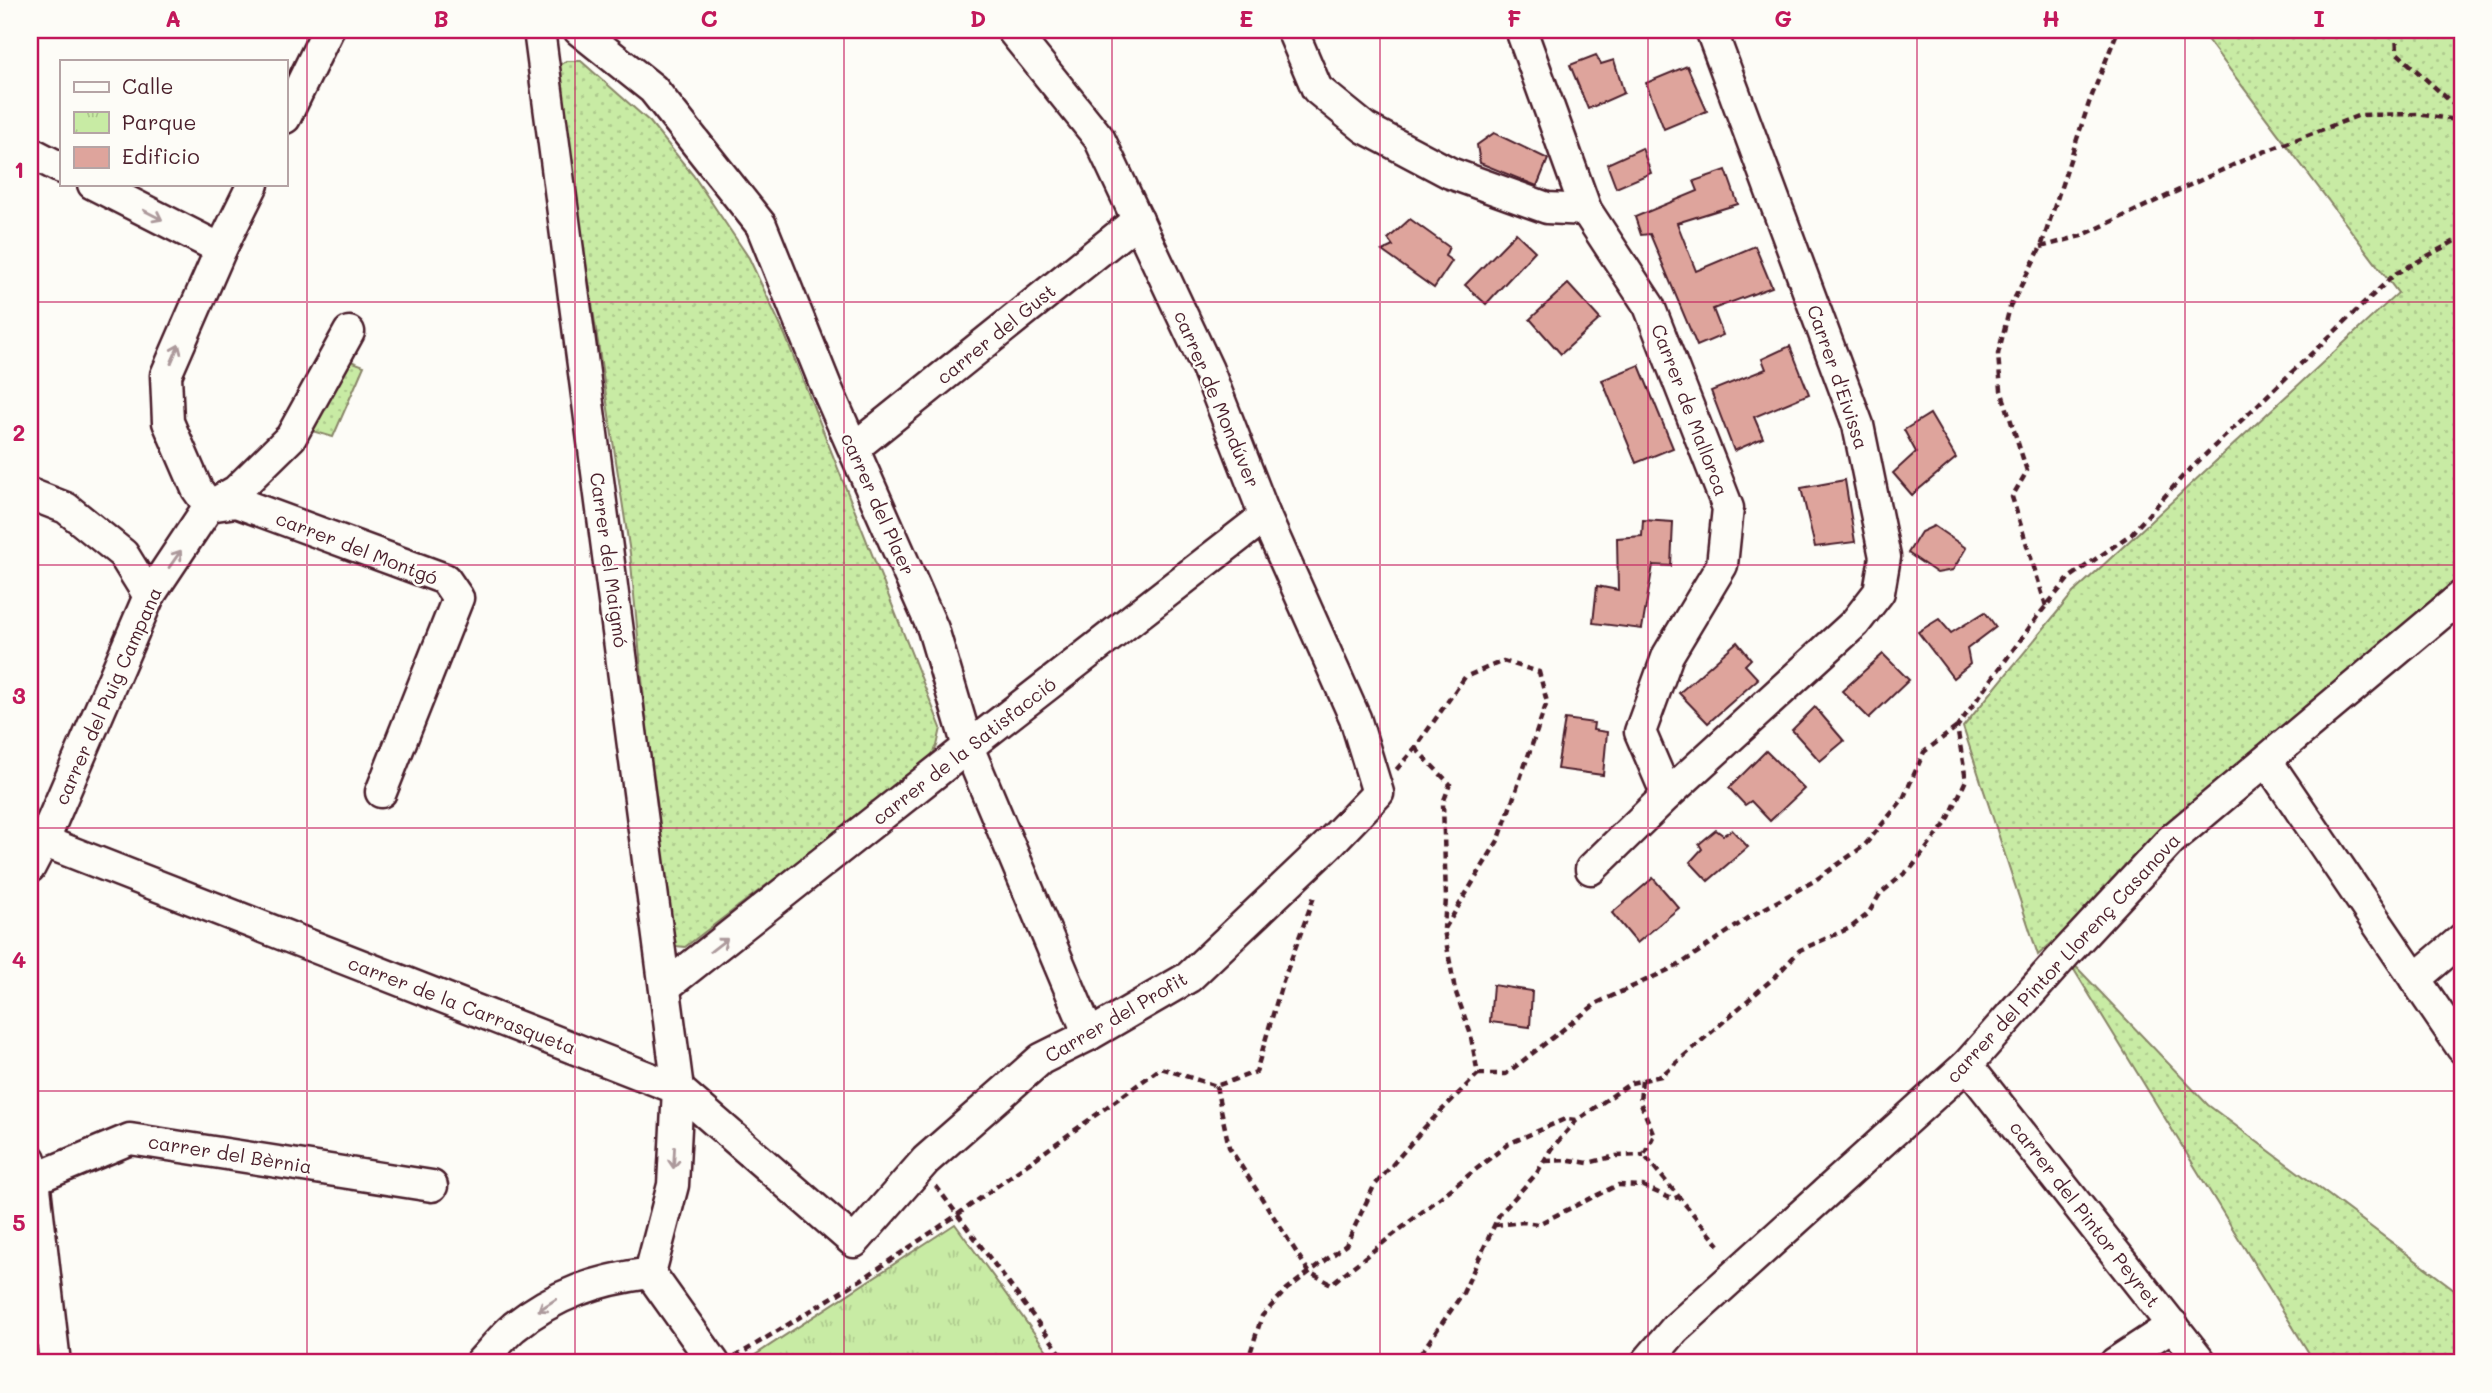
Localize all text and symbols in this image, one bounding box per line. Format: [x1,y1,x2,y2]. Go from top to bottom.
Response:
text: A [165,3,181,33]
text: B [433,3,449,33]
text: C [700,3,718,33]
text: D [970,3,986,33]
text: E [1239,3,1253,33]
text: F [1507,3,1521,33]
text: G [1774,3,1792,33]
text: H [2042,3,2060,33]
text: I [2313,3,2325,33]
legend [60,60,287,186]
text: Calle [122,72,174,99]
text: Parque [122,108,196,135]
text: Edificio [122,142,200,169]
text: 1 [14,154,24,184]
one-way arrow [143,208,163,222]
street label: carrer del Gust [931,278,1060,389]
street label: Carrer d'Eivissa [1802,301,1875,452]
street label: carrer de Mondúver [1169,306,1266,491]
street label: Carrer de Mallorca [1646,320,1735,499]
one-way arrow [170,343,183,365]
text: 2 [13,417,25,447]
street label: carrer del Plaer [836,429,921,579]
street label: Carrer del Maigmó [585,471,634,649]
street label: carrer del Montgó [273,505,442,590]
one-way arrow [168,550,182,569]
street label: carrer del Puig Campana [48,583,167,808]
street label: carrer de la Satisfacció [867,671,1061,830]
text: 3 [12,680,26,710]
street label: carrer del Pintor Llorenç Casanova [1940,828,2185,1088]
one-way arrow [709,937,727,953]
text: 4 [12,944,26,974]
street label: carrer de la Carrasqueta [345,949,580,1060]
street label: Carrer del Profit [1040,966,1191,1068]
street label: carrer del Pintor Peyret [2005,1115,2166,1312]
street label: carrer del Bèrnia [146,1128,314,1179]
one-way arrow [667,1146,680,1168]
text: 5 [12,1207,26,1237]
one-way arrow [538,1298,558,1312]

